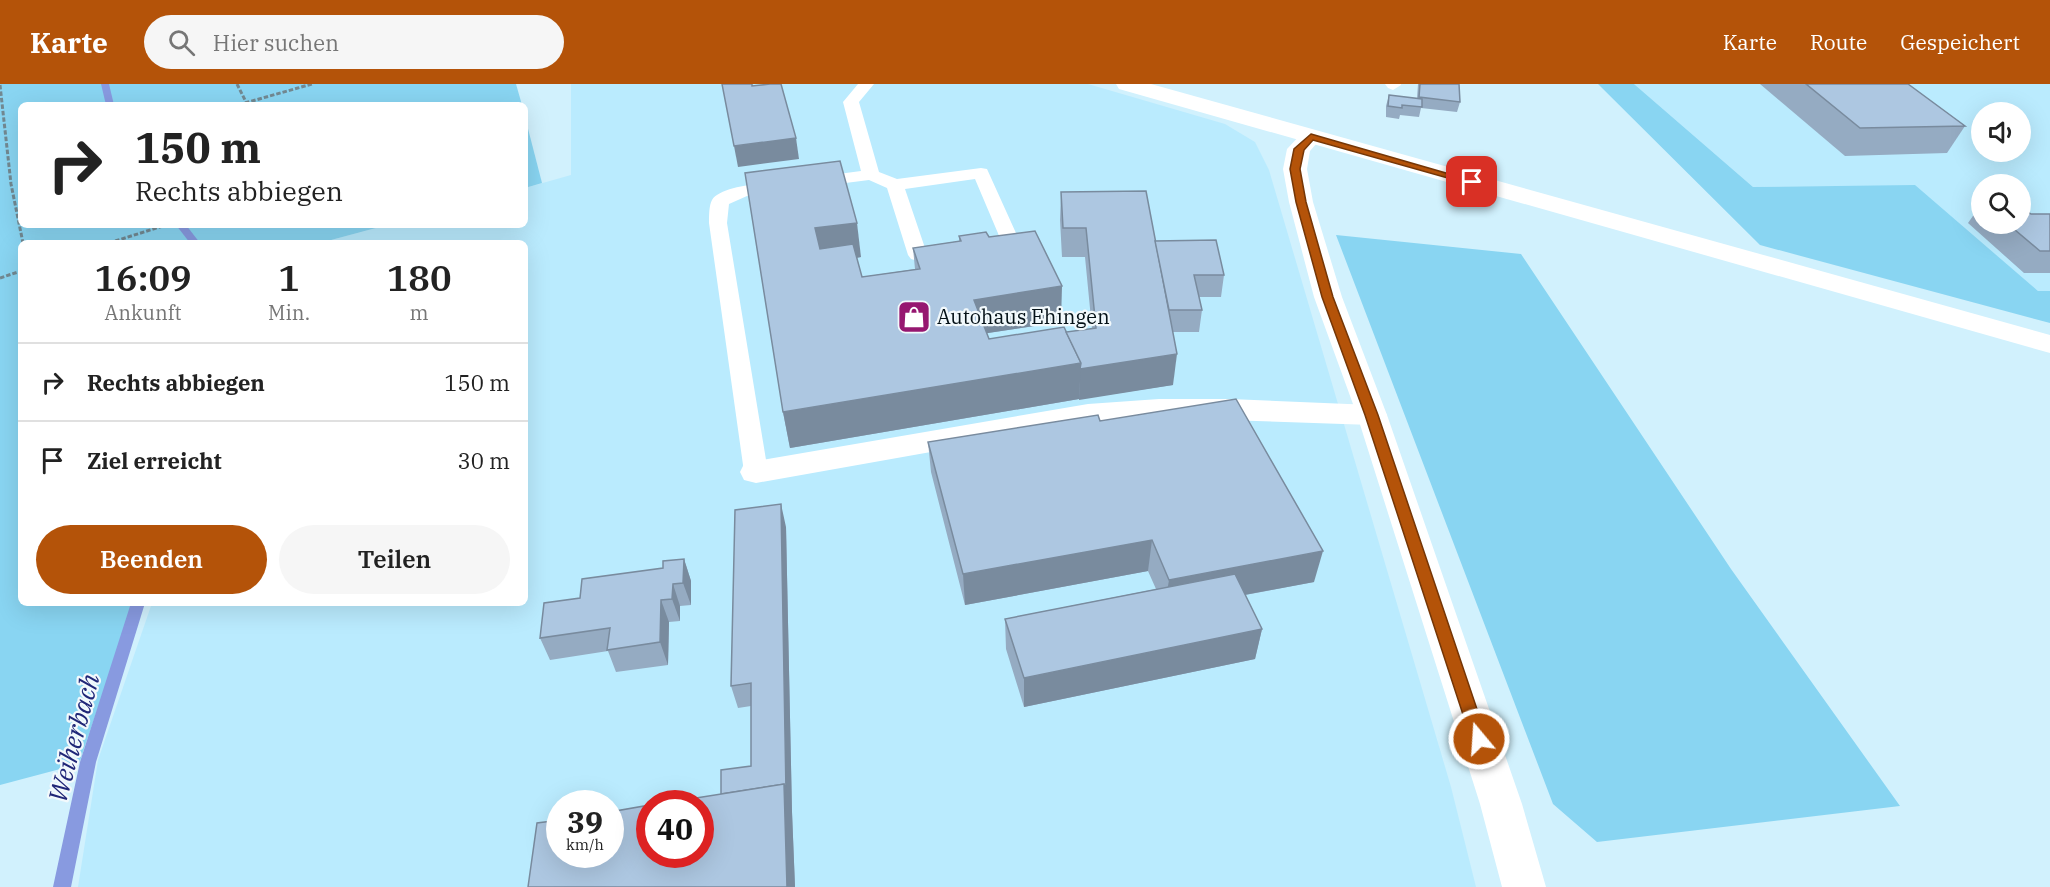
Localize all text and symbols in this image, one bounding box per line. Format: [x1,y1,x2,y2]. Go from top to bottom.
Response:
search box [144,15,564,69]
text: Karte [30,24,108,61]
icon: search [165,26,198,59]
text: Hier suchen [213,28,339,57]
text: Karte [1723,28,1777,56]
text: Route [1810,28,1867,56]
text: Gespeichert [1900,28,2020,56]
map controls [1971,102,2031,234]
button: sound [1971,102,2031,162]
text: 150 m [135,120,261,175]
icon: right [36,126,114,204]
pin [1446,156,1497,207]
icon: arrive [1455,165,1488,198]
text: Rechts abbiegen [135,173,343,208]
button: search [1971,174,2031,234]
text: 16:09 [94,254,192,301]
text: 1 [278,254,300,301]
text: 180 [387,254,452,301]
text: Ankunft [105,299,182,326]
text: Min. [268,299,310,326]
text: m [410,299,429,326]
shop icon: Autohaus Ehingen [896,299,932,335]
place label: Autohaus Ehingen [937,303,1110,330]
icon: right [36,366,69,399]
text: Rechts abbiegen [87,368,265,397]
text: 150 m [444,368,510,397]
icon: arrive [36,444,69,477]
text: Ziel erreicht [87,446,222,475]
text: 30 m [458,446,510,475]
button: Beenden [36,525,267,594]
button: Teilen [279,525,510,594]
water label: Weiherbach [40,669,107,806]
position arrow [1447,707,1511,771]
speed limit sign: 40 [636,790,714,868]
text: 39 [567,802,603,841]
text: km/h [566,835,604,854]

